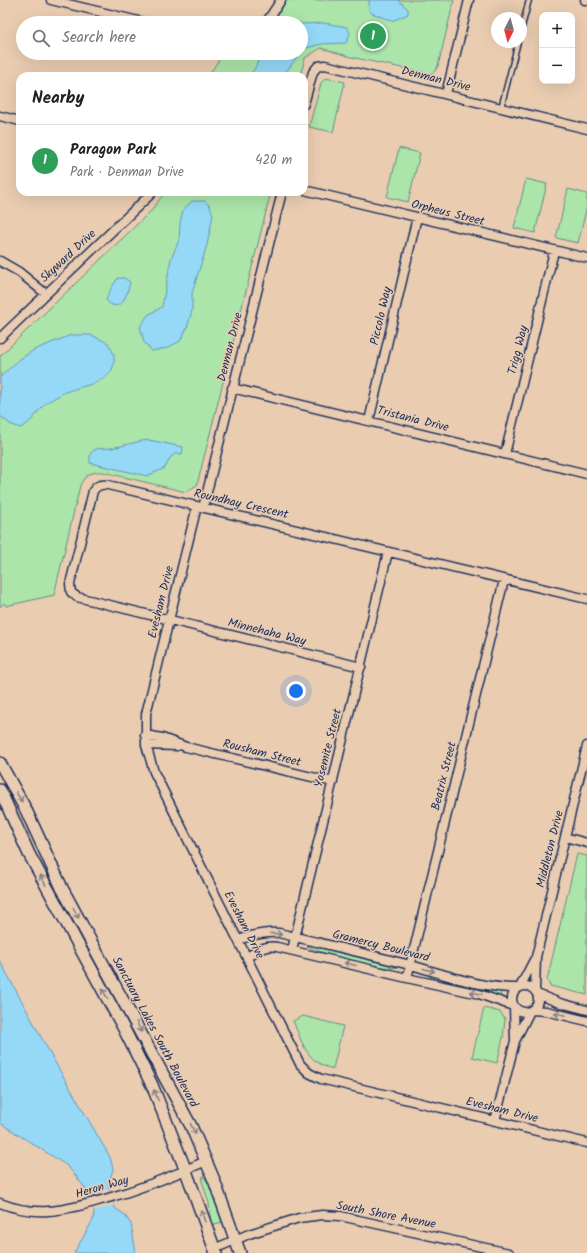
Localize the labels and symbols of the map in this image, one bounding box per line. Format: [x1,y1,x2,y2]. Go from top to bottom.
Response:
north arrow [491,12,527,48]
pin: 1 [360,21,386,51]
street label: Denman Drive [399,61,473,97]
street label: Orpheus Street [409,195,487,231]
street label: Skyward Drive [36,224,101,287]
street label: Piccolo Way [365,285,397,347]
street label: Denman Drive [212,310,248,384]
street label: Trigg Way [503,323,533,377]
street label: Tristania Drive [375,401,451,437]
street label: Roundhay Crescent [192,484,291,524]
street label: Evesham Drive [143,563,179,640]
street label: Minnehaha Way [226,613,309,651]
your location [286,681,306,701]
street label: Yosemite Street [309,706,347,789]
street label: Rousham Street [221,734,304,772]
street label: Beatrix Street [426,739,462,813]
one-way arrow [15,791,23,803]
street label: Middleton Drive [531,808,569,890]
one-way arrow [39,874,46,886]
street label: Evesham Drive [219,888,270,963]
one-way arrow [73,907,80,919]
street label: Gramercy Boulevard [330,925,433,967]
one-way arrow [269,930,282,937]
street label: Sanctuary Lakes South Boulevard [107,953,203,1112]
one-way arrow [343,960,356,968]
one-way arrow [423,967,436,974]
one-way arrow [101,988,109,1000]
one-way arrow [470,989,483,997]
one-way arrow [554,1010,567,1018]
one-way arrow [136,1021,143,1033]
one-way arrow [152,1090,159,1102]
street label: Evesham Drive [464,1092,541,1128]
one-way arrow [190,1123,197,1135]
street label: Heron Way [73,1170,131,1204]
street label: South Shore Avenue [335,1196,438,1234]
one-way arrow [199,1210,206,1223]

